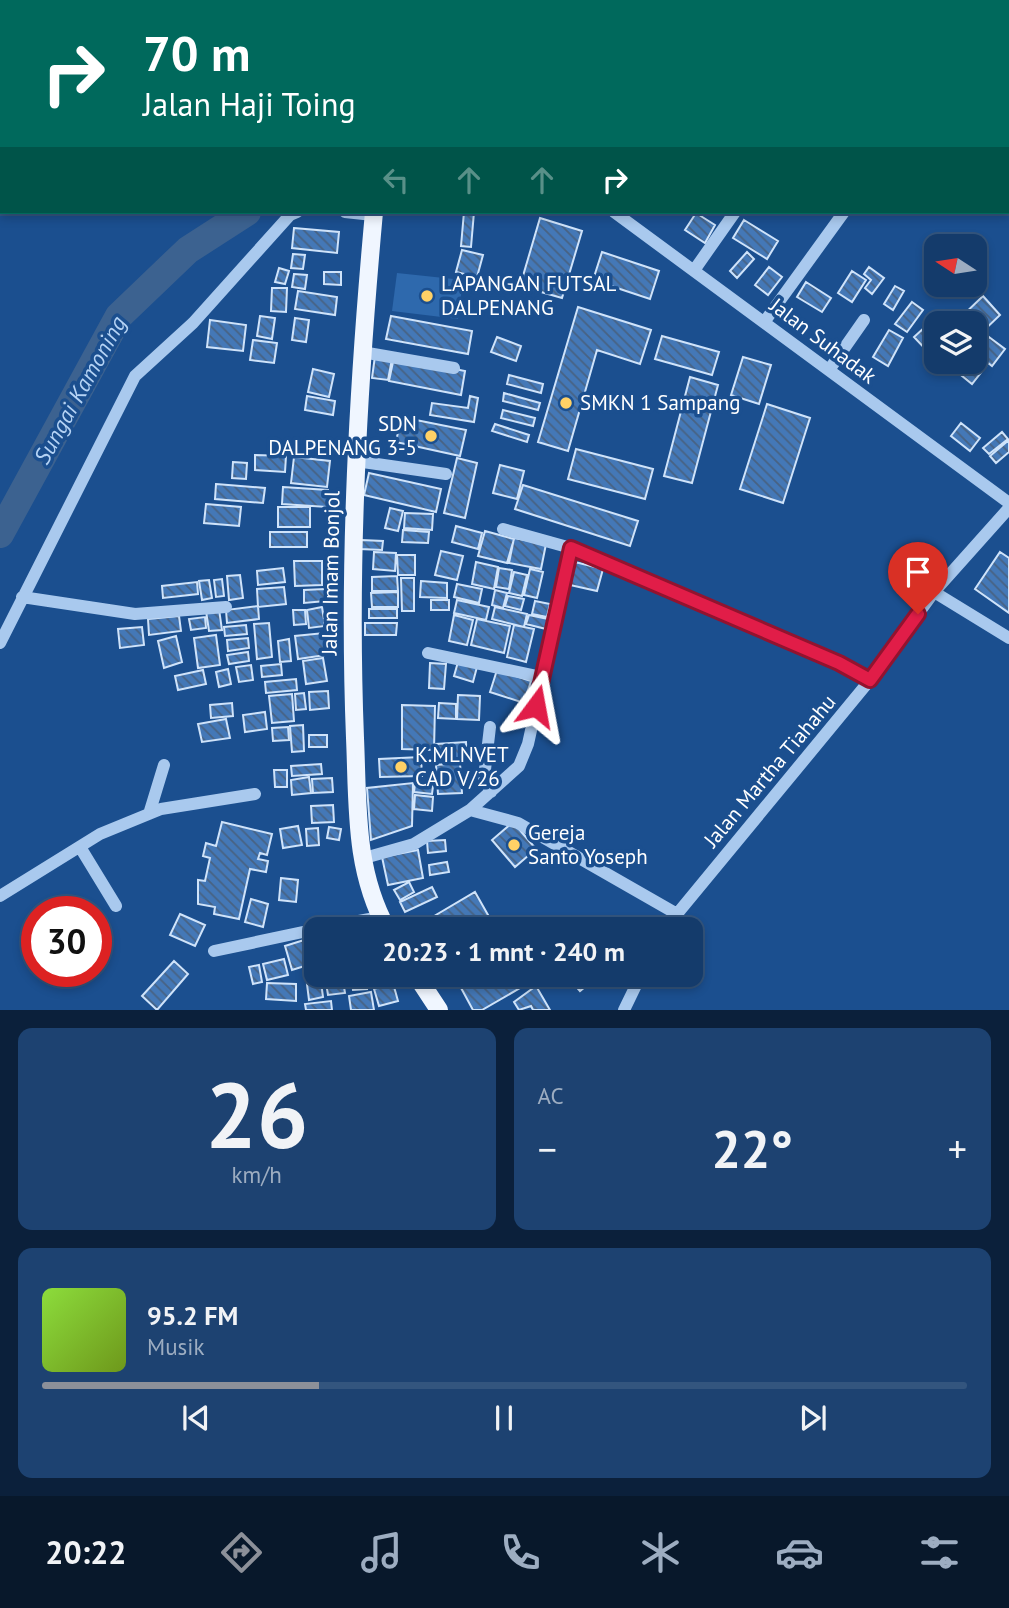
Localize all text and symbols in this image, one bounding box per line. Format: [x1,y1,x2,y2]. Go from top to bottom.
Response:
text: 70 m [143,21,250,85]
icon: right [28,28,119,119]
text: Jalan Haji Toing [143,83,356,125]
icon: left [377,161,415,199]
icon: ahead [450,161,488,199]
icon: ahead [523,161,561,199]
icon: right [596,161,634,199]
north arrow [924,234,987,298]
map controls [924,234,987,374]
place label: LAPANGAN FUTSAL DALPENANG [441,270,617,321]
marker: LAPANGAN FUTSAL DALPENANG [419,288,435,304]
street label: Jalan Suhadak [764,291,882,389]
water label: Sungai Kamoning [27,310,132,469]
button: layers [924,311,987,374]
place label: SMKN 1 Sampang [580,389,741,416]
marker: SMKN 1 Sampang [558,395,574,411]
place label: SDN DALPENANG 3-5 [268,410,417,461]
marker: SDN DALPENANG 3-5 [423,428,439,444]
street label: Jalan Imam Bonjol [316,491,345,656]
pin [888,542,948,614]
icon: arrive [899,553,937,591]
position arrow [499,669,573,743]
street label: Jalan Martha Tiahahu [697,689,841,853]
place label: K.MLNVET CAD V/26 [415,741,509,792]
marker: K.MLNVET CAD V/26 [393,759,409,775]
place label: Gereja Santo Yoseph [528,819,648,870]
marker: Gereja Santo Yoseph [506,837,522,853]
speed limit sign: 30 [21,896,112,987]
text: 20:23 · 1 mnt · 240 m [382,935,625,968]
text: 26 [205,1055,308,1173]
text: AC [538,1081,564,1110]
text: 22° [711,1115,793,1182]
text: − [538,1124,557,1173]
text: + [948,1124,967,1173]
text: km/h [232,1160,282,1189]
text: 95.2 FM [147,1299,238,1332]
text: Musik [147,1332,204,1361]
icon: previous [177,1399,215,1437]
icon: pause [485,1399,523,1437]
icon: next [794,1399,832,1437]
icon: directions [217,1528,266,1577]
icon: music [357,1528,406,1577]
icon: phone [496,1528,545,1577]
icon: climate [636,1528,685,1577]
icon: car [775,1528,824,1577]
icon: filters [915,1528,964,1577]
text: 20:22 [45,1531,126,1573]

